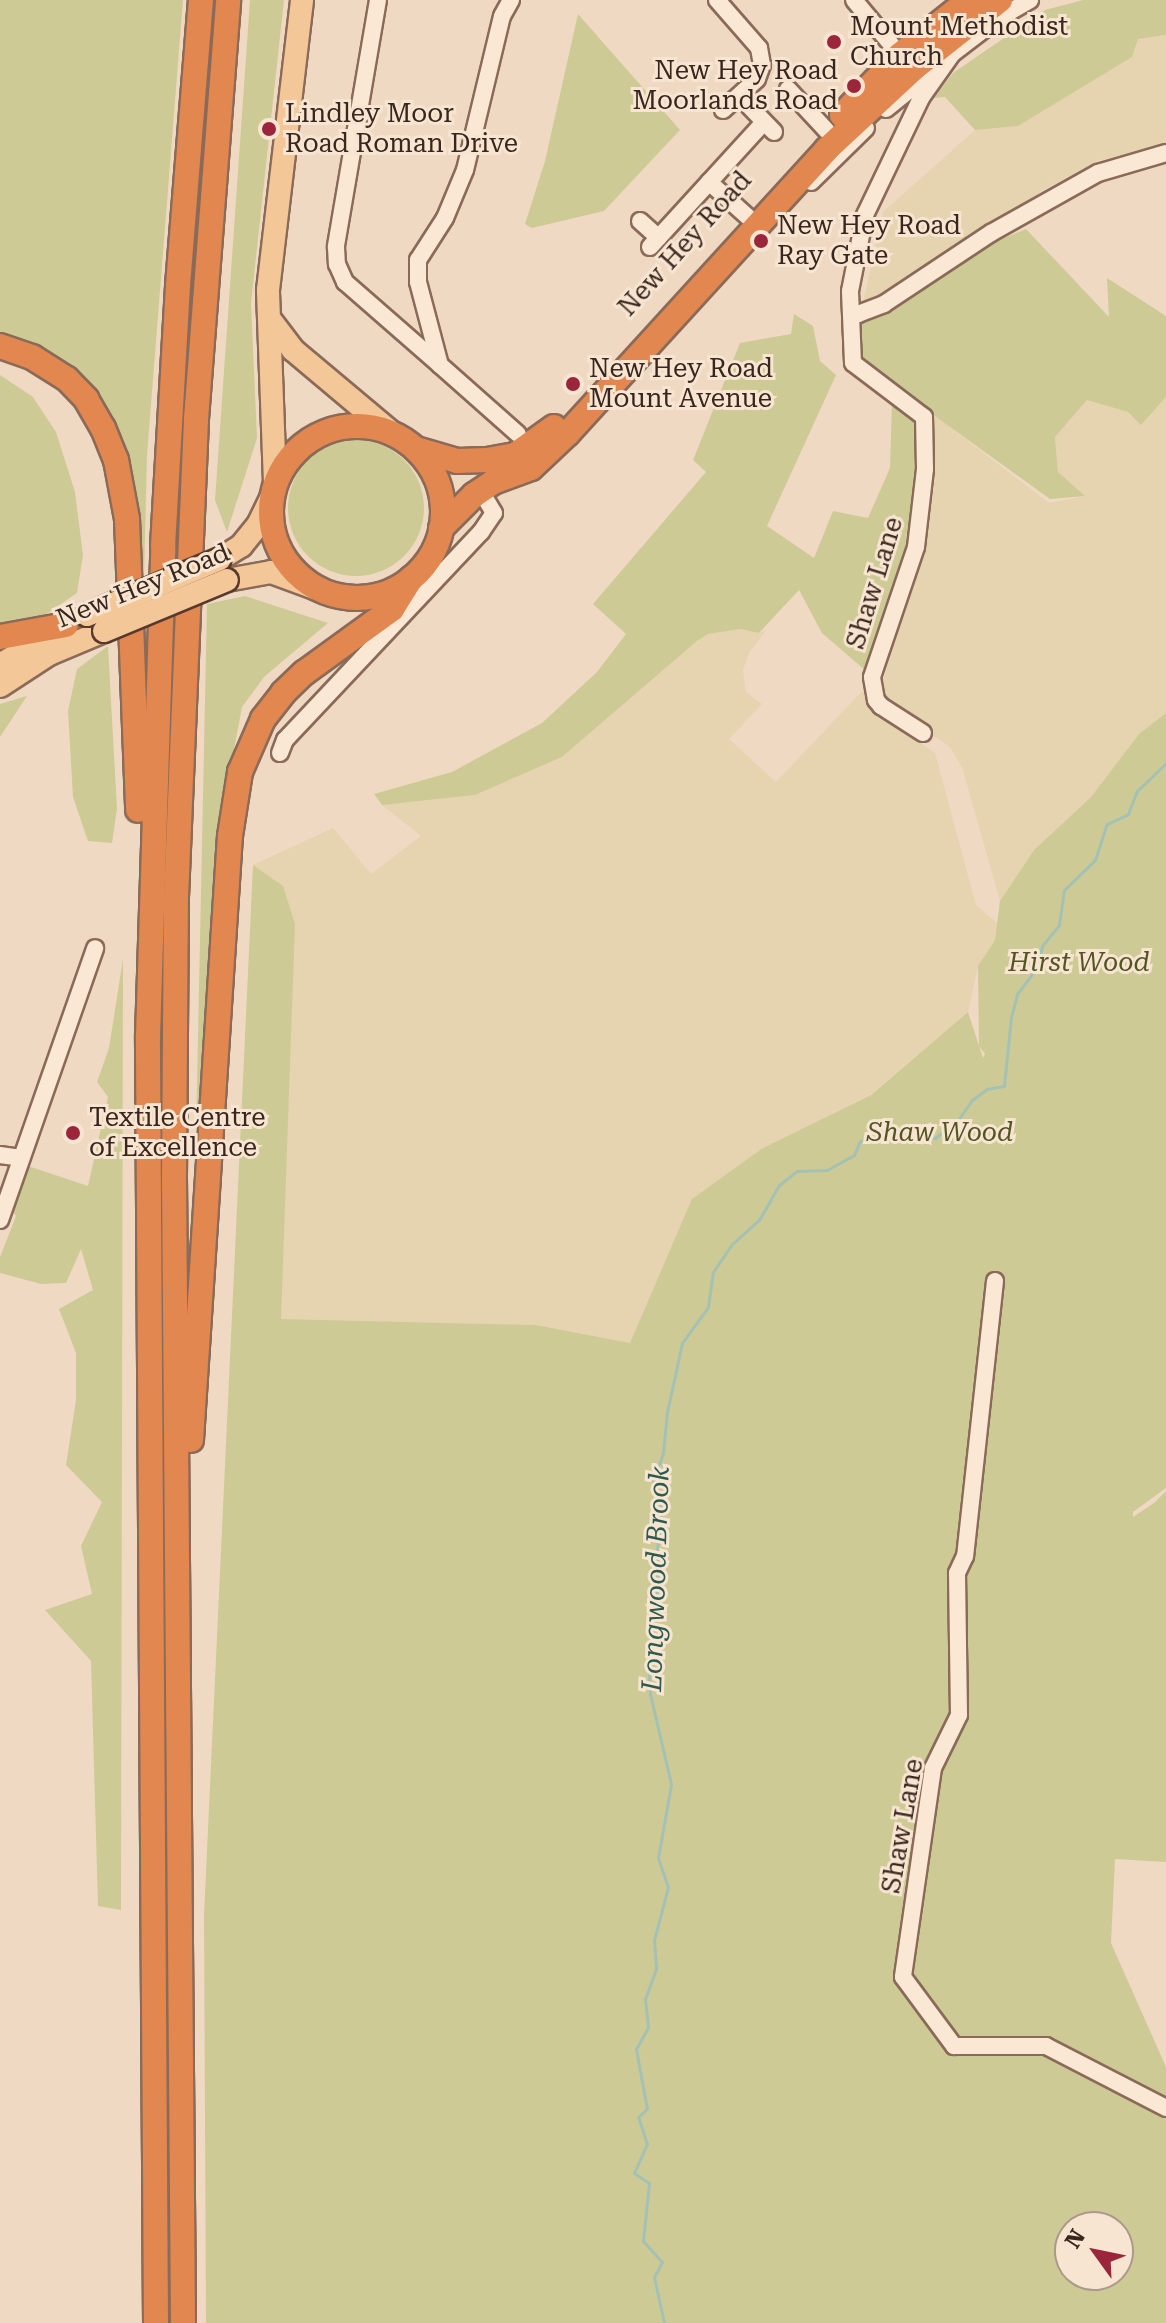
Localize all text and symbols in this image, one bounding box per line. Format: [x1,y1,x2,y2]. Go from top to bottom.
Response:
place label: Mount Methodist Church [850,11,1068,72]
marker: Mount Methodist Church [825,33,843,51]
place label: New Hey Road Moorlands Road [632,55,838,116]
marker: New Hey Road Moorlands Road [845,77,863,95]
place label: Lindley Moor Road Roman Drive [285,98,518,160]
marker: Lindley Moor Road Roman Drive [260,120,278,138]
street label: New Hey Road [612,165,758,323]
place label: New Hey Road Ray Gate [777,210,961,272]
marker: New Hey Road Ray Gate [752,232,770,250]
place label: New Hey Road Mount Avenue [589,353,773,414]
marker: New Hey Road Mount Avenue [564,375,582,393]
street label: Shaw Lane [840,513,910,653]
street label: New Hey Road [52,537,234,635]
park label: Hirst Wood [1008,947,1150,979]
place label: Textile Centre of Excellence [89,1102,266,1164]
park label: Shaw Wood [867,1117,1013,1149]
marker: Textile Centre of Excellence [64,1124,82,1142]
water label: Longwood Brook [635,1466,677,1692]
street label: Shaw Lane [876,1756,930,1896]
north arrow [1054,2211,1134,2291]
text: N [1060,2225,1090,2253]

